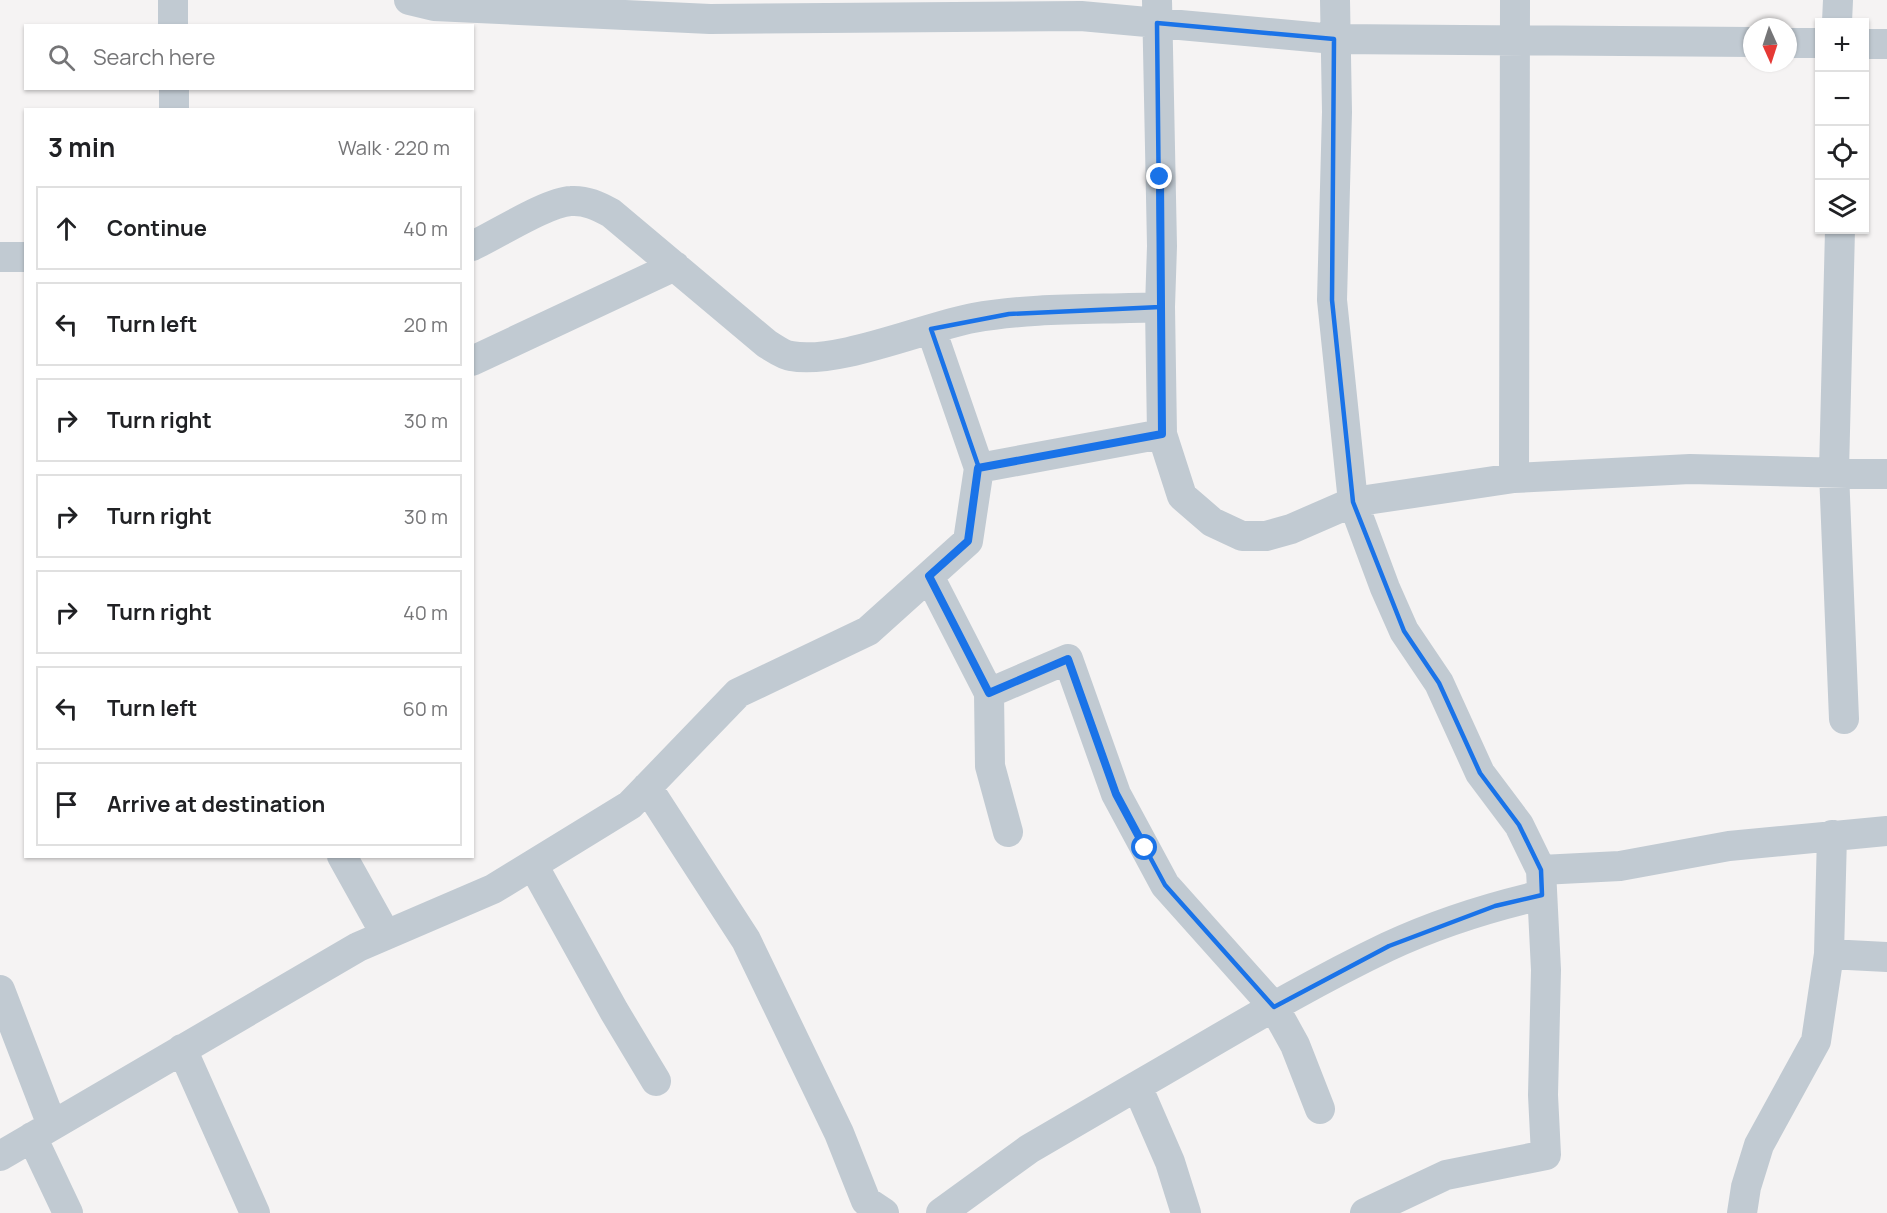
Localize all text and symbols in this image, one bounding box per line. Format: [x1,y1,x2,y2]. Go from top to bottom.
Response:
north arrow [1743,18,1797,72]
map controls [1815,18,1869,234]
button: + [1815,18,1869,72]
search box [24,24,474,90]
icon: search [45,41,78,74]
text: Search here [93,42,215,72]
button: − [1815,72,1869,126]
button: locate [1815,126,1869,180]
text: 3 min [48,129,115,165]
text: Walk · 220 m [338,134,450,161]
route end [1146,163,1172,189]
button: layers [1815,180,1869,234]
icon: ahead [50,212,83,245]
text: Continue [107,213,207,243]
text: 40 m [403,215,448,242]
icon: left [50,308,83,341]
text: Turn left [107,309,197,339]
text: 20 m [403,311,448,338]
icon: right [50,404,83,437]
text: Turn right [107,405,212,435]
text: 30 m [404,407,448,434]
icon: right [50,500,83,533]
text: Turn right [107,501,212,531]
text: 30 m [404,503,448,530]
icon: right [50,596,83,629]
text: Turn right [107,597,212,627]
text: 40 m [403,599,448,626]
icon: left [50,692,83,725]
text: Turn left [107,693,197,723]
text: 60 m [402,695,448,722]
icon: arrive [50,788,83,821]
text: Arrive at destination [107,789,325,819]
route start [1131,834,1157,860]

